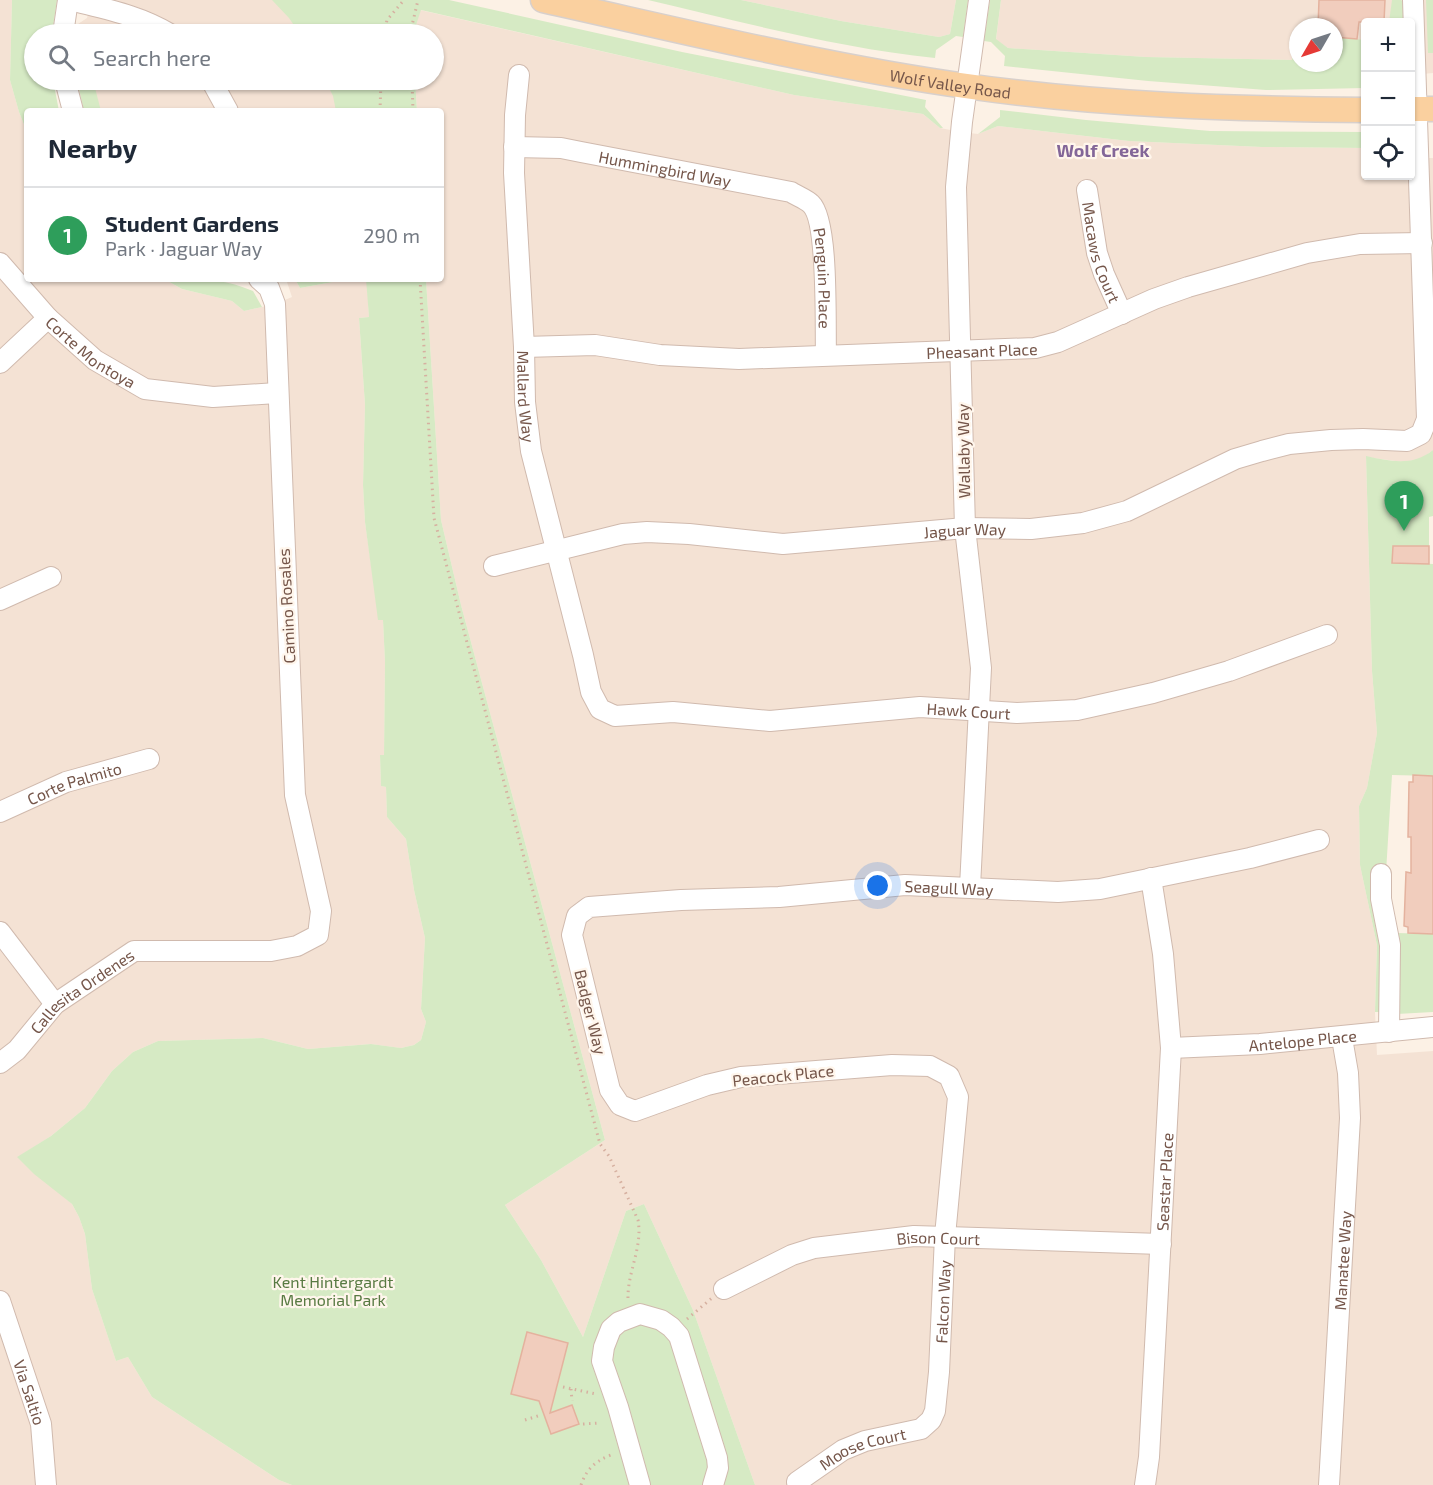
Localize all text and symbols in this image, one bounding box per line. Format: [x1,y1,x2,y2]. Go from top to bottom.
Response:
north arrow [1289,18,1343,72]
map controls [1361,18,1415,180]
button: + [1361,18,1415,72]
search box [24,24,444,90]
icon: search [45,41,78,74]
text: Search here [93,44,211,70]
street label: Wolf Valley Road [888,65,1012,101]
button: − [1361,72,1415,126]
button: locate [1361,126,1415,180]
text: Nearby [48,132,137,163]
district label: Wolf Creek [1057,139,1149,161]
street label: Hummingbird Way [597,146,733,190]
street label: Macaws Court [1079,200,1125,305]
text: Student Gardens [105,210,279,236]
text: 1 [63,223,72,247]
text: 290 m [363,223,420,247]
street label: Penguin Place [811,226,835,329]
text: Park · Jaguar Way [105,236,262,260]
street label: Corte Montoya [43,312,139,391]
street label: Pheasant Place [926,338,1038,362]
street label: Mallard Way [515,350,539,444]
street label: Wallaby Way [953,403,973,499]
pin: 1 [1384,482,1424,531]
street label: Jaguar Way [923,518,1007,541]
street label: Camino Rosales [274,548,298,664]
street label: Hawk Court [926,698,1011,722]
street label: Corte Palmito [24,758,124,808]
your location [863,871,892,900]
street label: Seagull Way [904,875,995,899]
street label: Callesita Ordenes [26,945,137,1037]
street label: Badger Way [571,967,611,1057]
street label: Antelope Place [1248,1025,1358,1054]
street label: Peacock Place [731,1060,835,1090]
street label: Seastar Place [1152,1132,1176,1231]
street label: Manatee Way [1330,1209,1354,1311]
street label: Bison Court [895,1226,980,1248]
street label: Falcon Way [931,1259,953,1344]
park label: Kent Hintergardt Memorial Park [273,1272,393,1309]
street label: Via Saltio [11,1357,50,1427]
street label: Moose Court [815,1423,907,1473]

